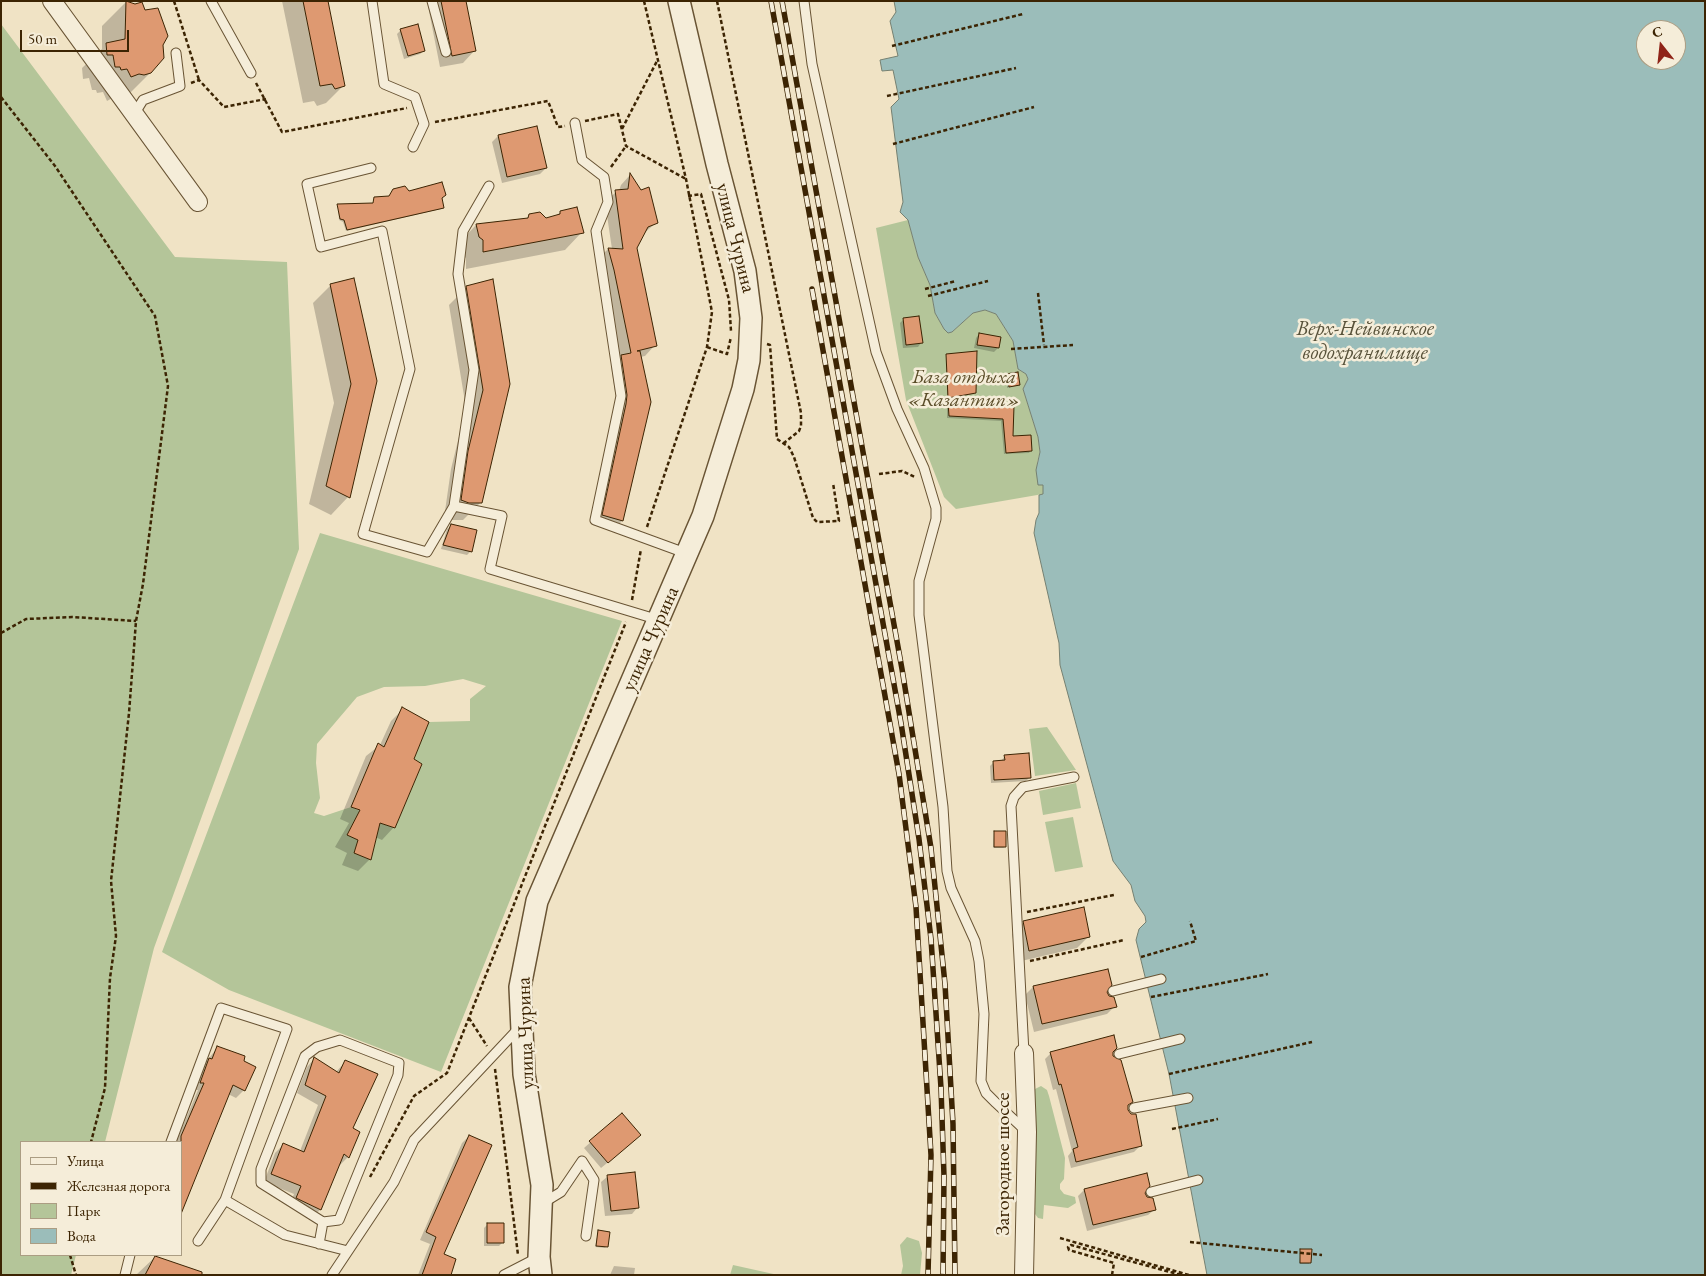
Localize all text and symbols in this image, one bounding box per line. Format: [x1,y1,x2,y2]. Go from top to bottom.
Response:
scale bar [22,20,131,52]
north arrow [1636,20,1686,70]
text: С [1650,22,1664,42]
text: 50 m [28,29,57,48]
street label: улица Чурина [710,181,760,295]
water label: Верх-Нейвинское водохранилище [1296,316,1434,366]
park label: База отдыха «Казантип» [908,366,1020,413]
street label: улица Чурина [617,583,685,695]
street label: улица Чурина [512,976,540,1090]
street label: Загородное шоссе [992,1092,1016,1236]
legend [20,1141,182,1256]
text: Улица [67,1151,104,1170]
text: Железная дорога [67,1176,170,1195]
text: Парк [67,1201,100,1220]
text: Вода [67,1226,96,1245]

